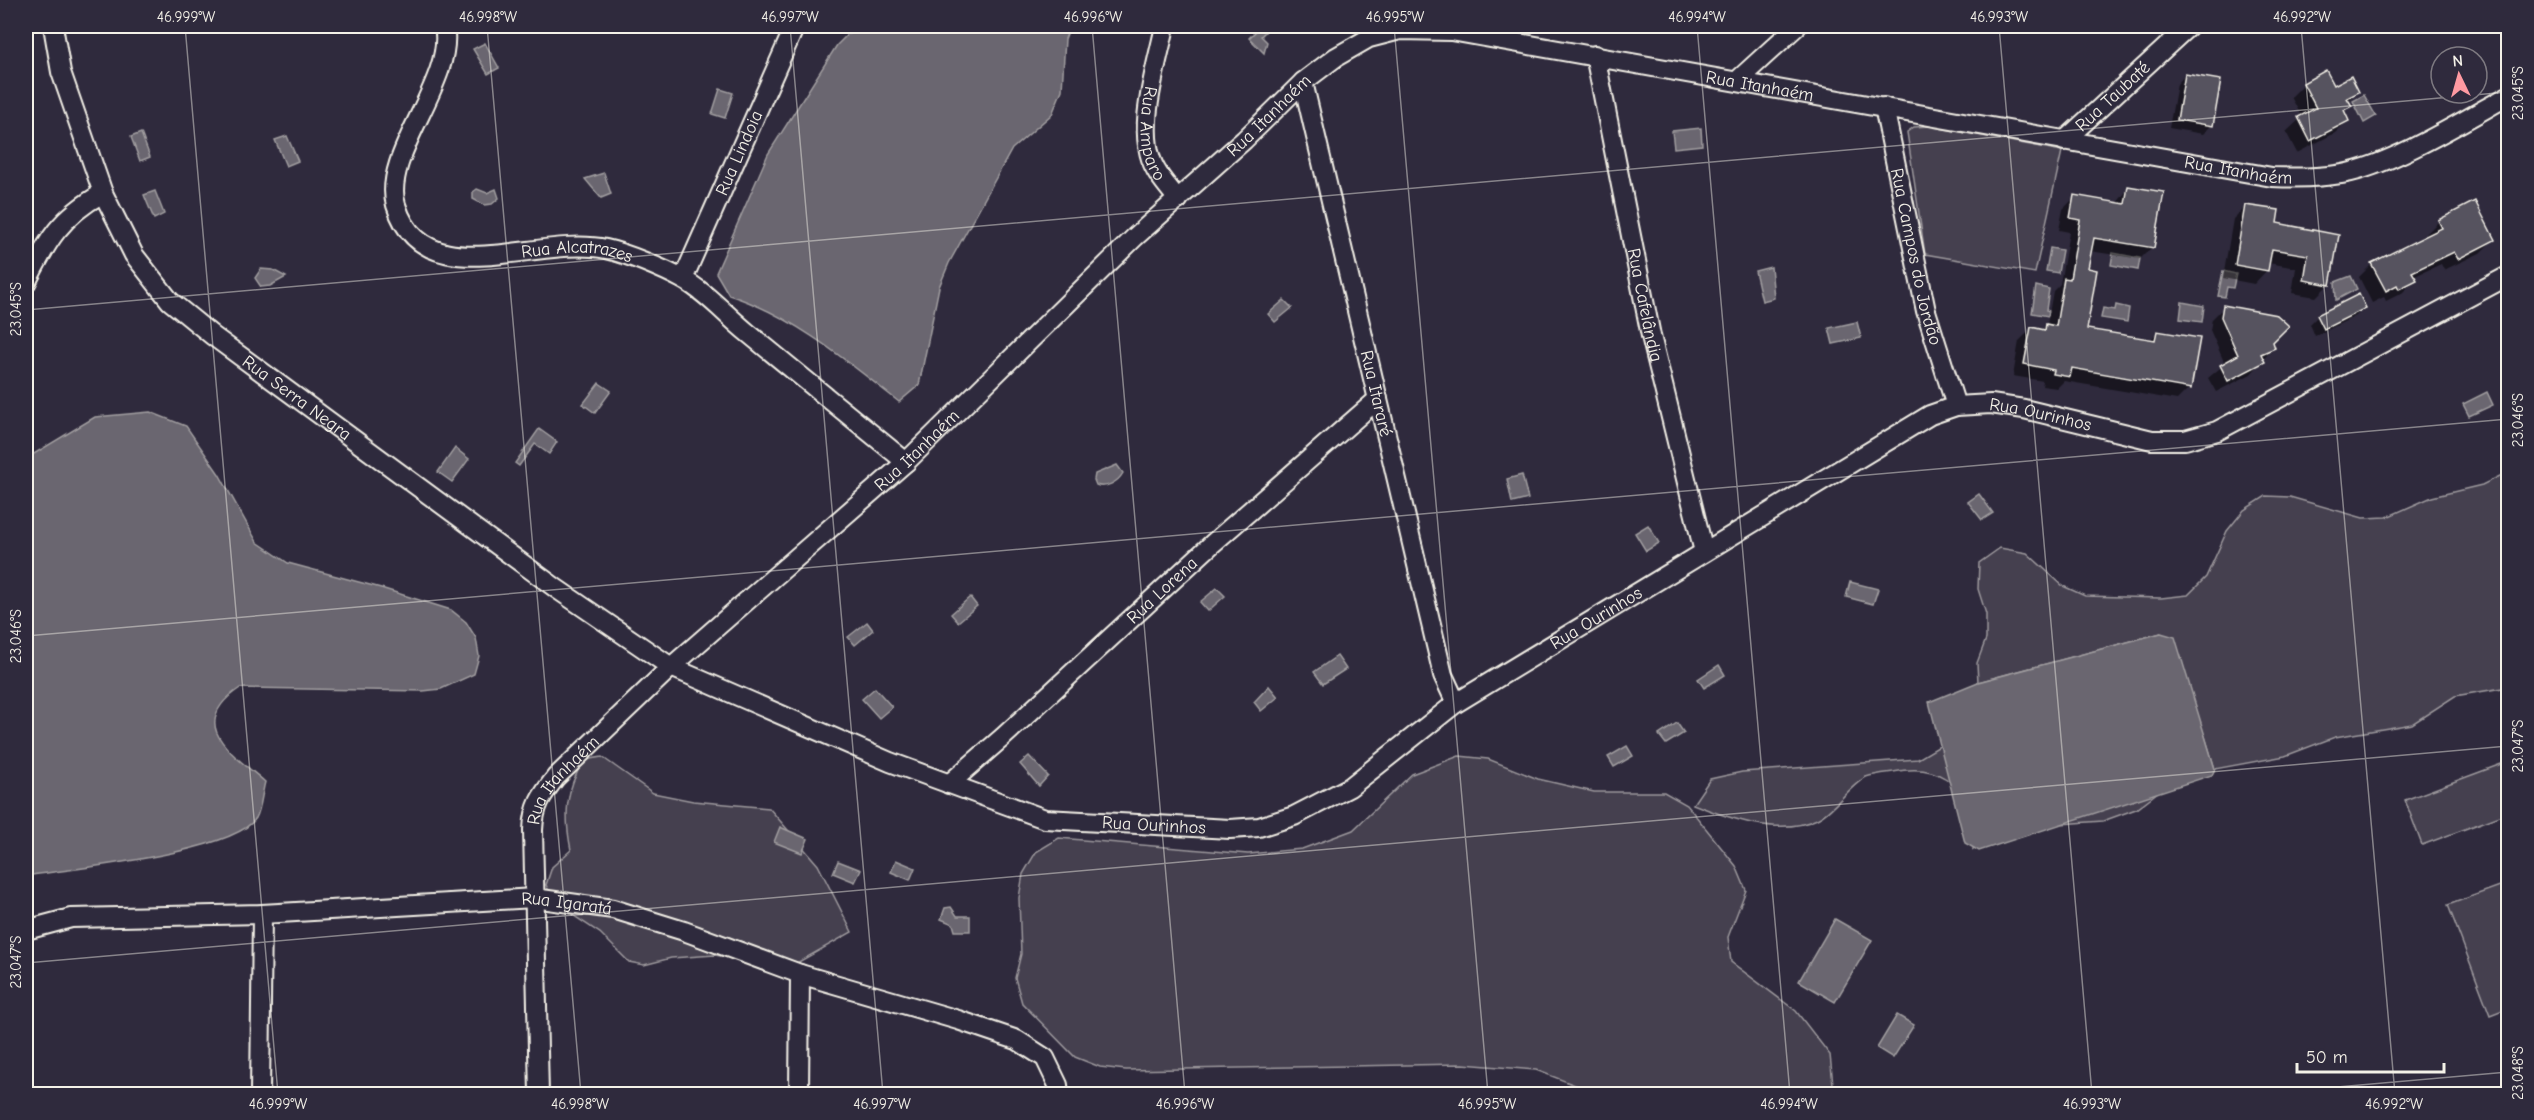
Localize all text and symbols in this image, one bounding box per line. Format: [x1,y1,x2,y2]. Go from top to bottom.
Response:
text: 46.999°W [157,8,215,26]
text: 46.998°W [459,8,517,26]
text: 46.997°W [761,8,819,26]
text: 46.996°W [1064,8,1122,26]
text: 46.995°W [1366,8,1424,26]
text: 46.994°W [1668,8,1726,26]
text: 46.993°W [1970,8,2028,26]
text: 46.992°W [2273,8,2331,26]
north arrow [2429,45,2489,105]
text: N [2452,52,2464,70]
street label: Rua Taubaté [2071,57,2154,136]
street label: Rua Itanhaém [1704,66,1815,106]
text: 23.045°S [2509,66,2527,120]
street label: Rua Itanhaém [1222,70,1315,161]
street label: Rua Amparo [1136,85,1170,185]
street label: Rua Lindoia [711,107,767,199]
street label: Rua Itanhaém [2183,151,2293,188]
street label: Rua Campos do Jordão [1886,166,1947,348]
street label: Rua Alcatrazes [520,236,636,267]
street label: Rua Cafelândia [1623,246,1667,364]
text: 23.045°S [7,282,25,336]
street label: Rua Itararé [1356,348,1397,439]
street label: Rua Serra Negra [238,351,355,445]
street label: Rua Ourinhos [1988,393,2094,435]
text: 23.046°S [2509,393,2527,447]
street label: Rua Itanhaém [870,405,964,495]
street label: Rua Lorena [1122,552,1202,628]
street label: Rua Ourinhos [1546,582,1646,654]
text: 23.046°S [7,609,25,663]
text: 23.047°S [2509,719,2527,773]
street label: Rua Itanhaém [523,731,603,826]
street label: Rua Ourinhos [1101,812,1206,838]
street label: Rua Igaratá [521,887,613,919]
text: 23.047°S [7,935,25,989]
scale bar [2297,1036,2444,1074]
text: 23.048°S [2509,1046,2527,1100]
text: 50 m [2306,1047,2348,1068]
text: 46.999°W [249,1095,307,1113]
text: 46.998°W [551,1095,609,1113]
text: 46.997°W [853,1095,911,1113]
text: 46.996°W [1156,1095,1214,1113]
text: 46.995°W [1458,1095,1516,1113]
text: 46.994°W [1760,1095,1818,1113]
text: 46.993°W [2063,1095,2121,1113]
text: 46.992°W [2365,1095,2423,1113]

